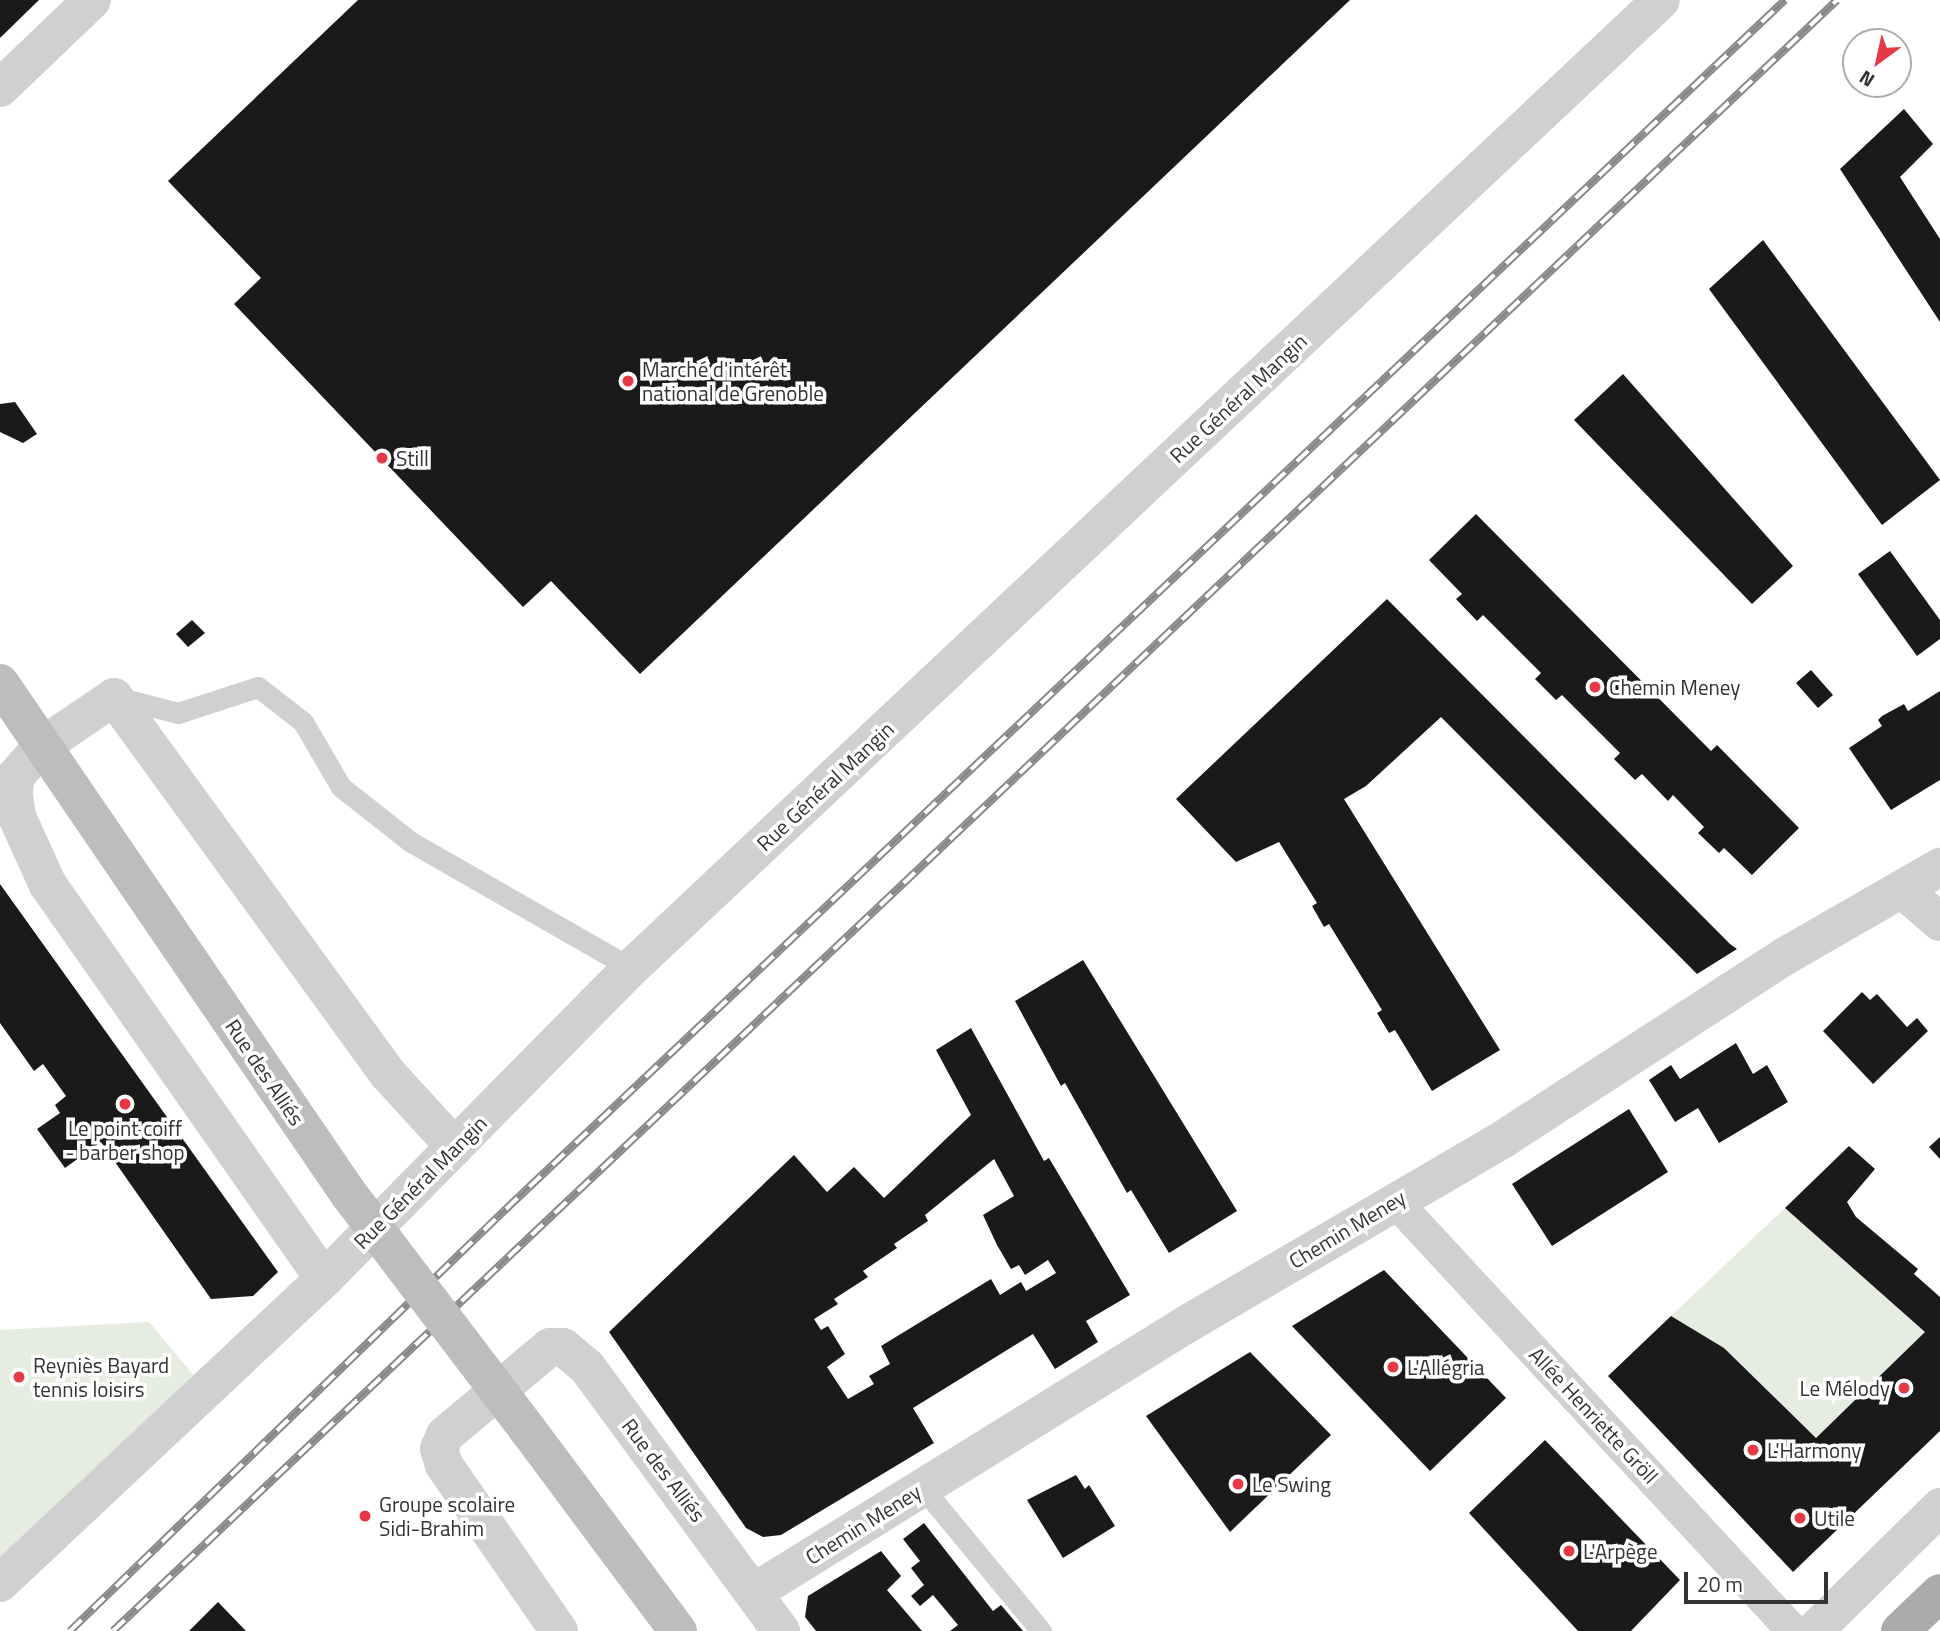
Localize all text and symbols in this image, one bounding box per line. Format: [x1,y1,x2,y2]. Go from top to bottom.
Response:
north arrow [1842,28,1912,98]
text: N [1853,64,1880,95]
street label: Rue Général Mangin [1164,328,1312,468]
place label: Marché d'intérêt national de Grenoble [642,356,824,406]
marker: Marché d'intérêt national de Grenoble [620,373,636,389]
place label: Still [396,445,429,471]
marker: Still [374,450,390,466]
place label: Chemin Meney [1609,674,1740,700]
marker: Chemin Meney [1587,679,1603,695]
street label: Rue Général Mangin [751,716,899,856]
street label: Rue des Alliés [220,1014,310,1130]
marker: Le point coiff - barber shop [117,1096,133,1112]
street label: Rue Général Mangin [348,1110,492,1254]
place label: Le point coiff - barber shop [65,1115,185,1165]
street label: Chemin Meney [1284,1184,1410,1274]
street label: Allée Henriette Gröll [1524,1342,1664,1488]
place label: Reyniès Bayard tennis loisirs [33,1352,169,1402]
place label: L'Allégria [1407,1354,1485,1380]
marker: L'Allégria [1385,1359,1401,1375]
marker: Reyniès Bayard tennis loisirs [11,1369,27,1385]
place label: Le Mélody [1799,1375,1890,1401]
marker: Le Mélody [1896,1380,1912,1396]
street label: Rue des Alliés [617,1413,711,1527]
place label: L'Harmony [1767,1437,1861,1463]
marker: L'Harmony [1745,1442,1761,1458]
place label: Le Swing [1252,1471,1331,1497]
marker: Le Swing [1230,1476,1246,1492]
street label: Chemin Meney [801,1479,925,1569]
place label: Groupe scolaire Sidi-Brahim [379,1491,515,1541]
place label: Utile [1814,1505,1855,1531]
marker: Groupe scolaire Sidi-Brahim [357,1508,373,1524]
marker: Utile [1792,1510,1808,1526]
place label: L'Arpège [1583,1538,1657,1564]
marker: L'Arpège [1561,1543,1577,1559]
scale bar [1688,1558,1832,1602]
text: 20 m [1697,1568,1743,1600]

